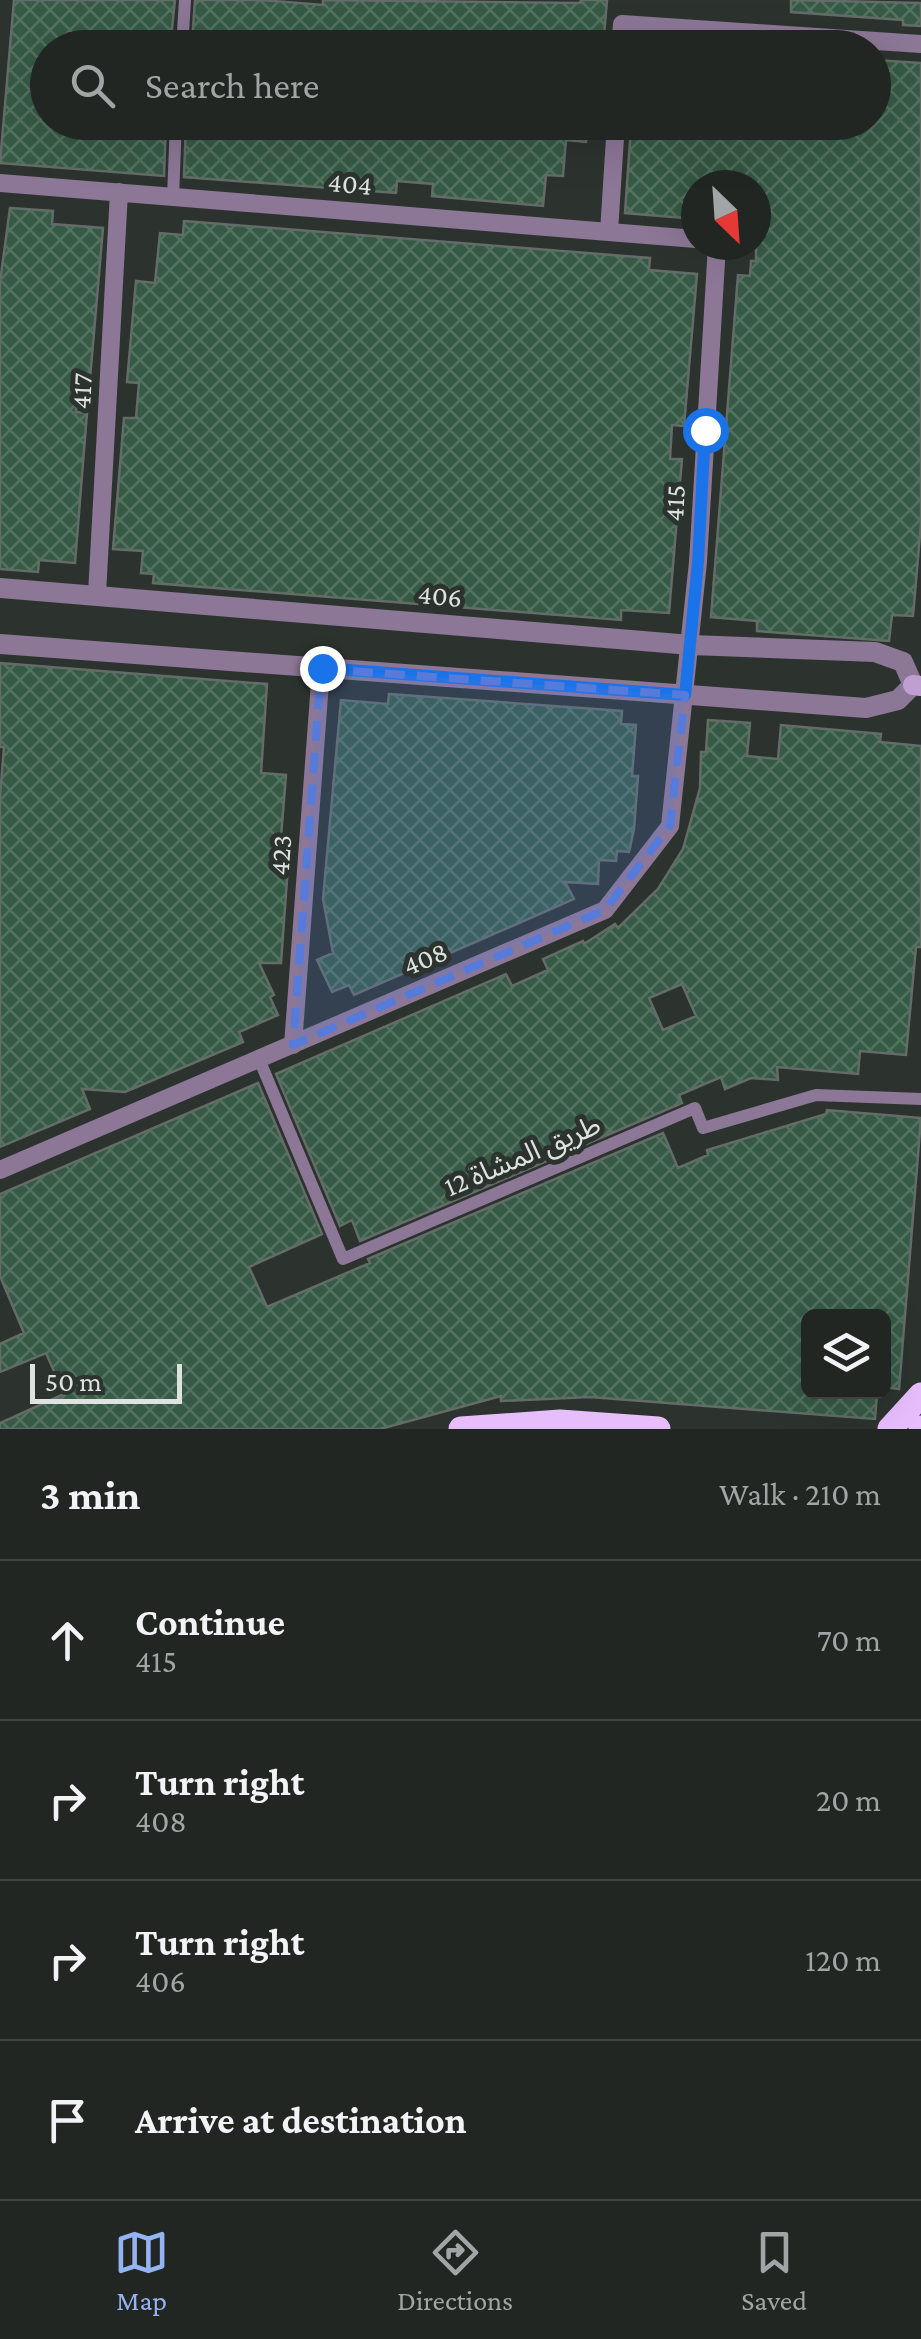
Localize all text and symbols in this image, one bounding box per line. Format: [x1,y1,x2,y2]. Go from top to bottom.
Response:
search box [30,30,891,140]
icon: search [65,58,120,113]
text: Search here [145,64,319,106]
street label: 404 [326,166,373,201]
north arrow [681,170,771,260]
street label: 417 [65,372,98,410]
route start [683,408,729,454]
street label: 415 [658,484,691,522]
street label: 406 [417,578,463,613]
route end [300,646,346,692]
street label: 423 [264,834,297,876]
street label: 408 [398,935,452,982]
street label: طريق المشاة 12 [439,1109,606,1204]
map controls [801,1309,891,1399]
button: layers [801,1309,891,1399]
scale bar [30,1359,182,1404]
text: 50 m [45,1366,102,1397]
text: 3 min [40,1471,140,1518]
text: Walk · 210 m [719,1476,881,1512]
text: Continue [135,1601,285,1643]
icon: ahead [40,1613,95,1668]
text: 70 m [817,1622,881,1658]
text: 415 [135,1643,177,1679]
text: Turn right [135,1761,304,1803]
icon: right [40,1773,95,1828]
text: 20 m [816,1782,881,1818]
text: 408 [135,1803,187,1839]
text: Turn right [135,1921,304,1963]
icon: right [40,1933,95,1988]
text: 120 m [805,1942,881,1978]
text: 406 [135,1963,186,1999]
icon: arrive [40,2093,95,2148]
text: Arrive at destination [135,2099,467,2141]
tab: Map [114,2225,169,2316]
tab: Directions [397,2225,513,2316]
tab: Saved [741,2225,807,2316]

